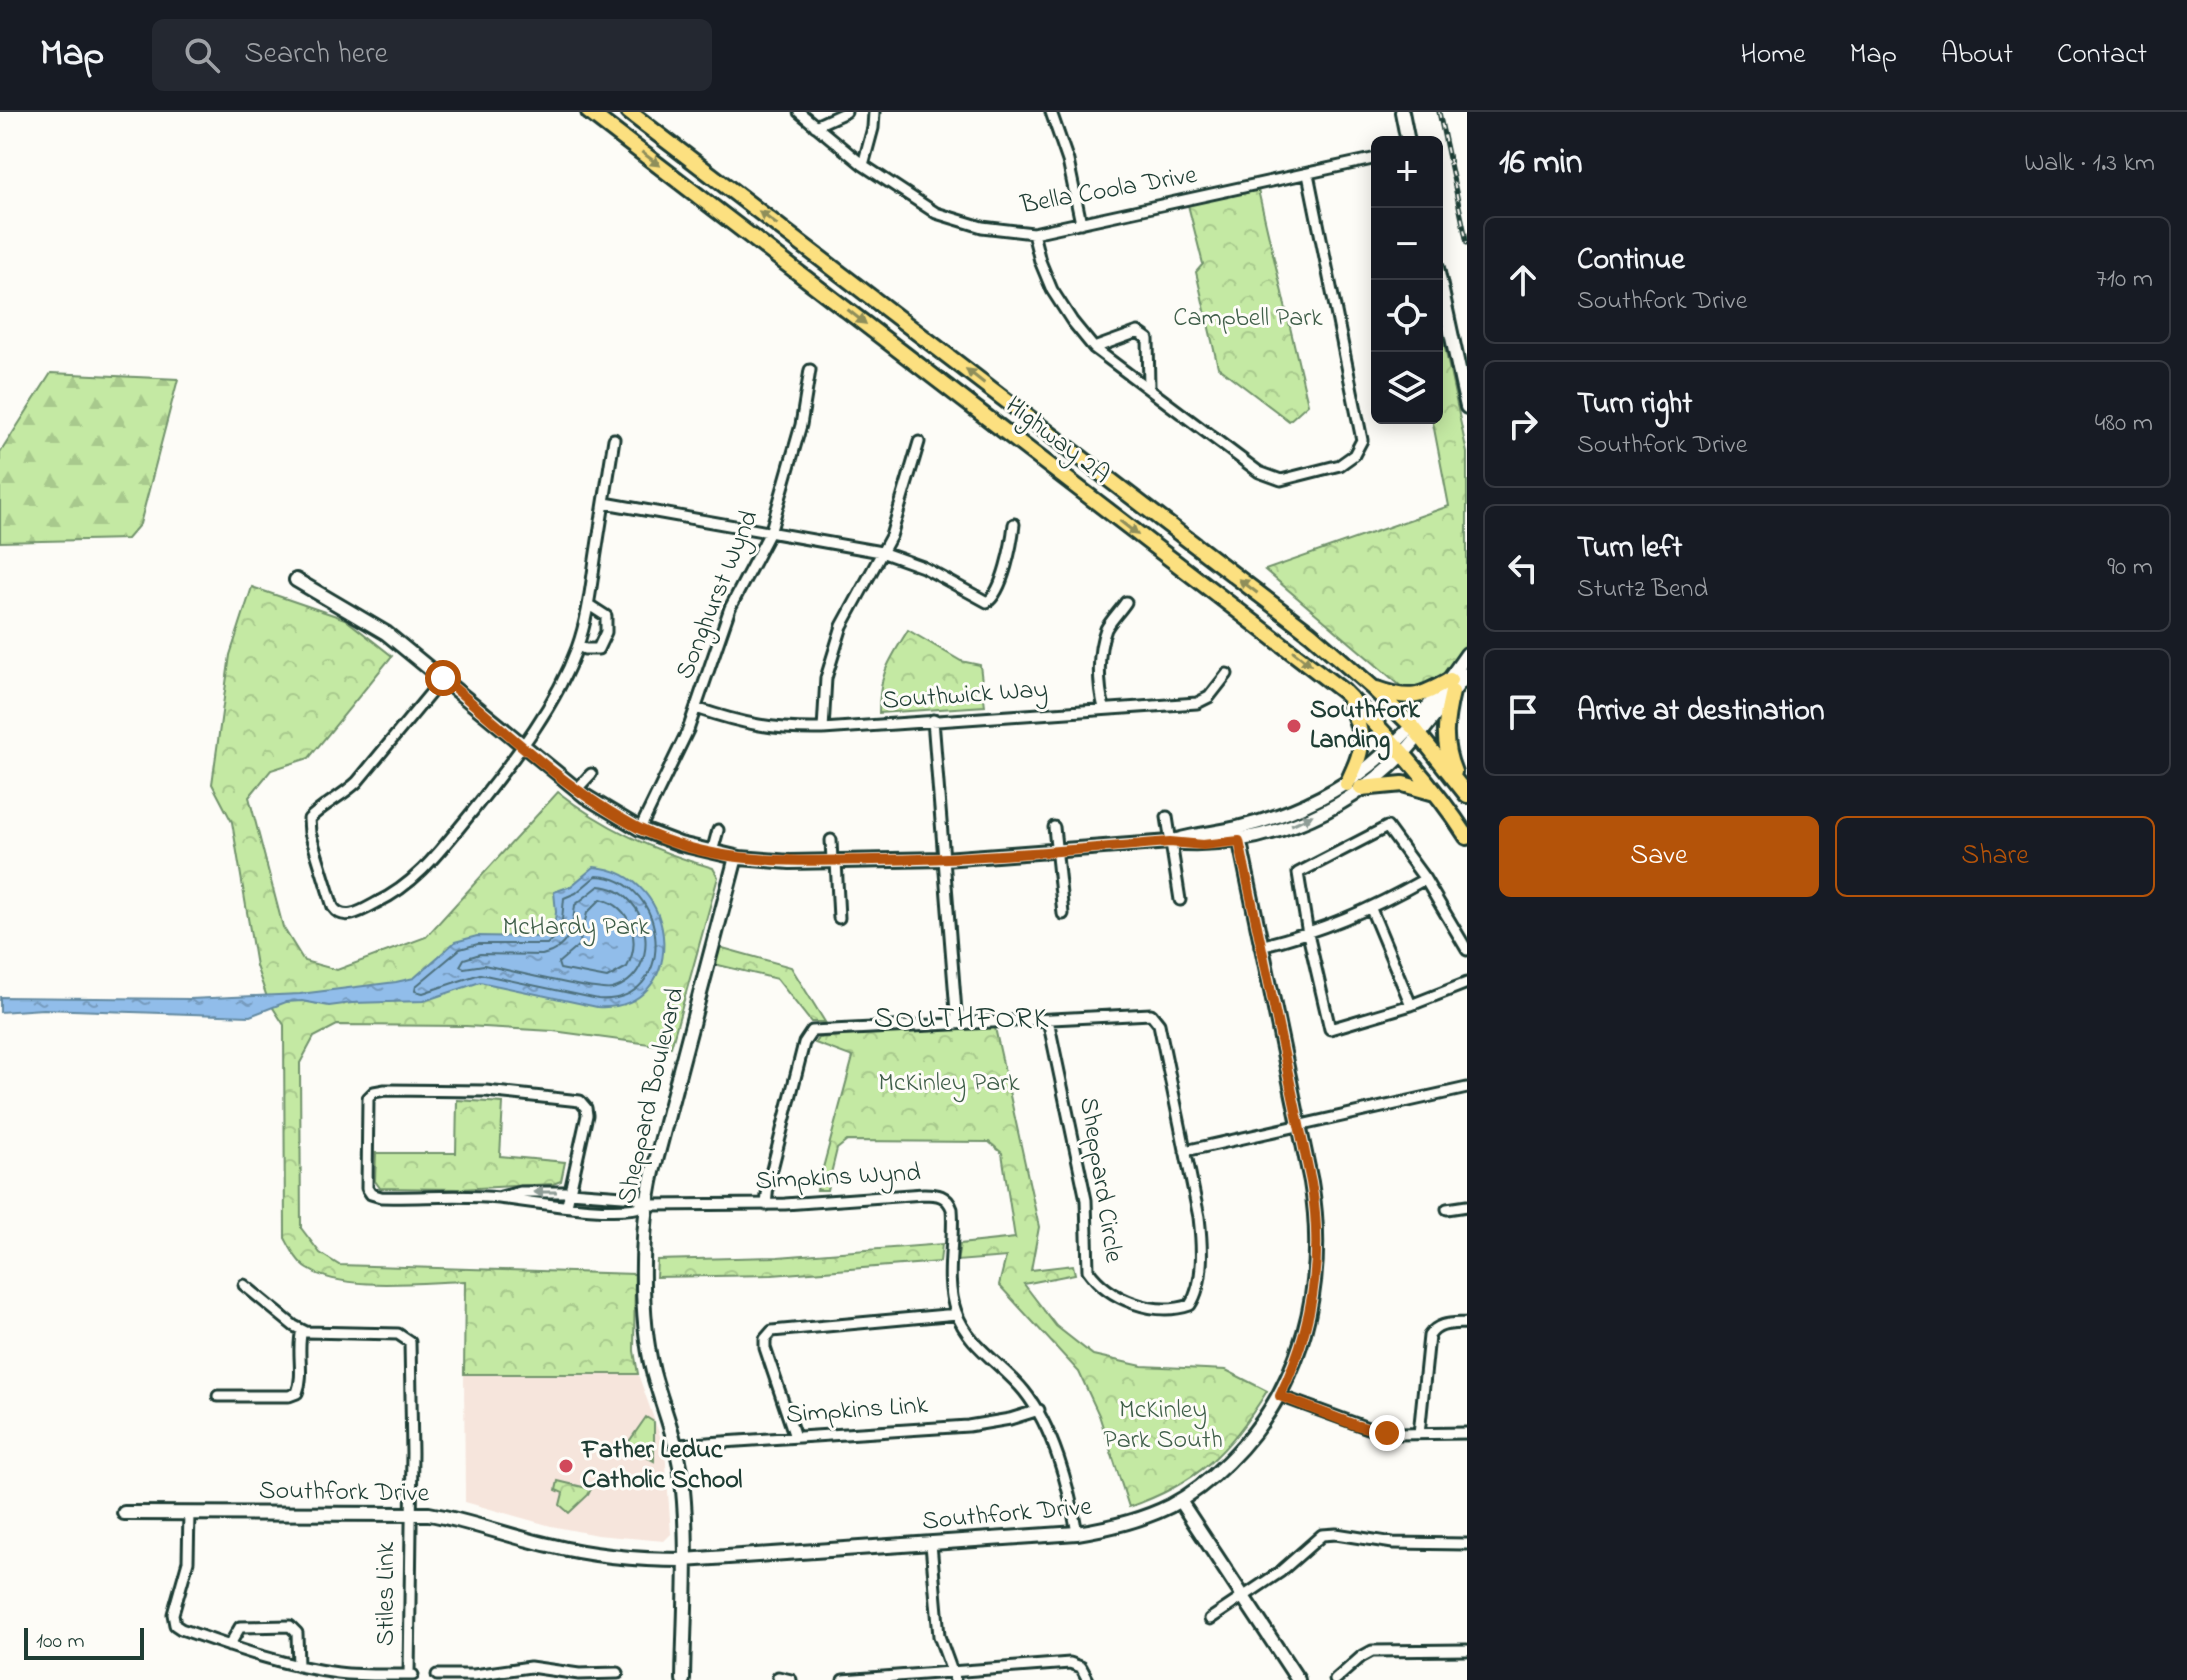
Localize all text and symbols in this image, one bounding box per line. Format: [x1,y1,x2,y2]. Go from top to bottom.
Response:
search box [152,19,712,91]
text: Map [40,27,104,83]
icon: search [180,33,224,77]
text: Search here [244,33,388,77]
text: Home [1740,35,1806,76]
text: Map [1850,35,1897,76]
text: About [1941,35,2013,76]
text: Contact [2057,35,2147,76]
map controls [1371,136,1443,424]
button: + [1371,136,1443,208]
text: 16 min [1499,139,1583,189]
text: Walk · 1.3 km [2024,145,2155,183]
one-way arrow [641,151,661,167]
street label: Bella Coola Drive [1017,157,1200,225]
button: − [1371,208,1443,280]
one-way arrow [758,211,778,227]
text: Continue [1577,239,1685,283]
icon: ahead [1501,258,1545,302]
text: 710 m [2096,261,2153,299]
button: locate [1371,280,1443,352]
text: Southfork Drive [1577,283,1747,321]
park label: Campbell Park [1173,300,1323,338]
one-way arrow [847,309,867,325]
button: layers [1371,352,1443,424]
one-way arrow [965,369,985,385]
text: Turn right [1577,383,1692,427]
street label: Highway 2A [997,388,1117,494]
icon: right [1501,402,1545,446]
text: 480 m [2095,405,2153,443]
text: Southfork Drive [1577,427,1747,465]
street label: Songhurst Wynd [667,504,769,685]
one-way arrow [1119,519,1139,535]
text: Turn left [1577,527,1682,571]
icon: left [1501,546,1545,590]
text: 90 m [2107,549,2153,587]
text: Sturtz Bend [1577,571,1708,609]
one-way arrow [1237,578,1258,594]
one-way arrow [1292,650,1312,666]
route start [425,660,461,696]
street label: Southwick Way [881,671,1049,721]
icon: arrive [1501,690,1545,734]
text: Arrive at destination [1577,690,1825,734]
place label: Southfork Landing [1310,692,1420,761]
marker: Southfork Landing [1285,717,1303,735]
one-way arrow [1291,814,1314,827]
button: Save [1499,816,1819,897]
button: Share [1835,816,2155,897]
park label: McHardy Park [502,909,650,947]
street label: Sheppard Boulevard [609,984,695,1208]
district label: SOUTHFORK [874,998,1050,1042]
park label: McKinley Park [878,1065,1020,1103]
street label: Sheppard Circle [1068,1095,1132,1266]
street label: Simpkins Wynd [754,1155,922,1201]
one-way arrow [532,1186,557,1198]
street label: Simpkins Link [785,1387,930,1435]
park label: McKinley Park South [1103,1392,1223,1460]
route end [1369,1415,1405,1451]
place label: Father Leduc Catholic School [580,1432,742,1500]
marker: Father Leduc Catholic School [557,1457,575,1475]
street label: Southfork Drive [259,1473,430,1513]
street label: Southfork Drive [920,1489,1094,1541]
street label: Stiles Link [368,1541,406,1646]
scale bar [24,1624,144,1660]
text: 100 m [36,1626,85,1658]

